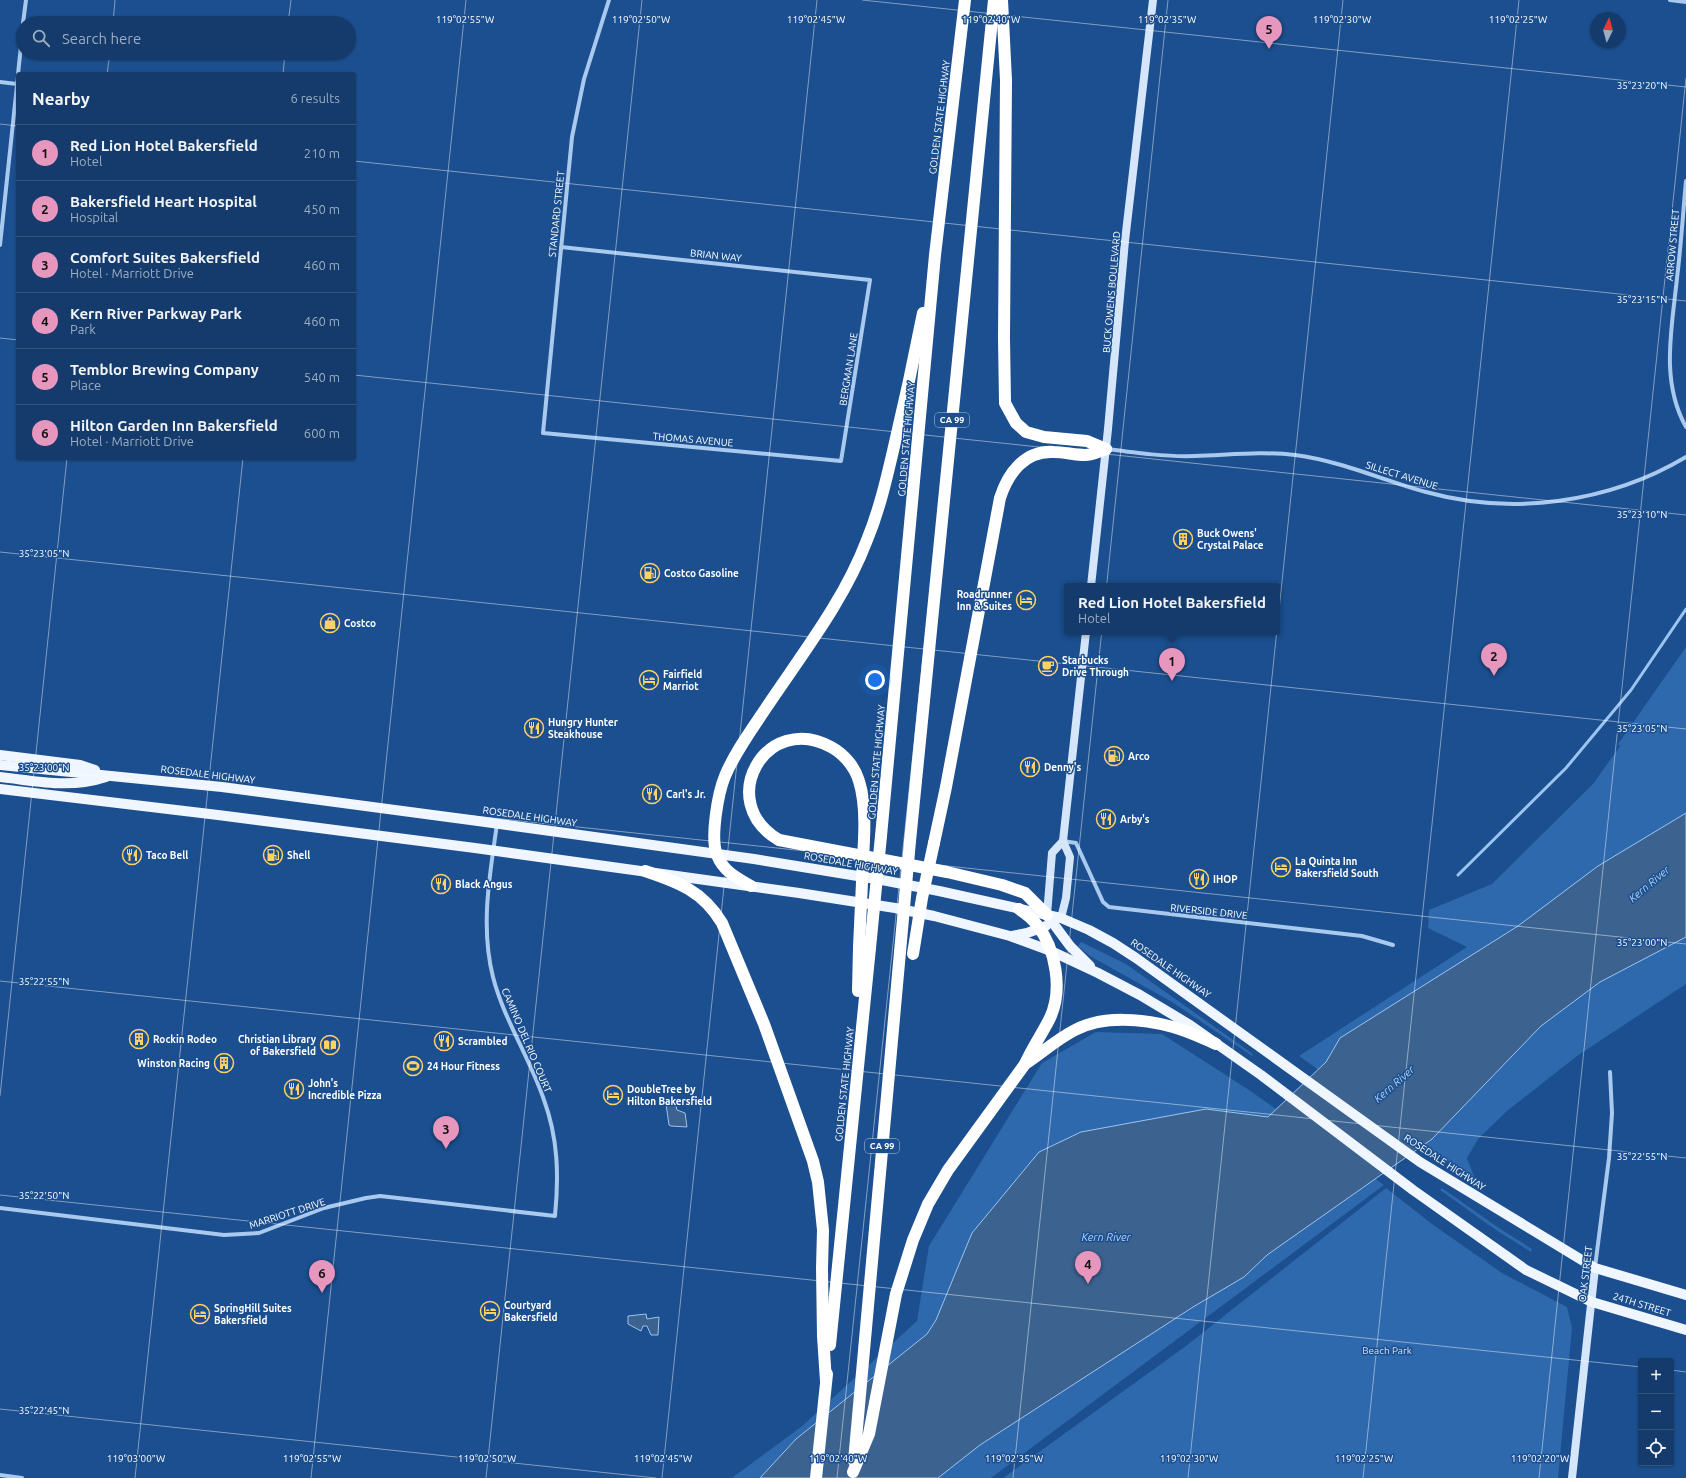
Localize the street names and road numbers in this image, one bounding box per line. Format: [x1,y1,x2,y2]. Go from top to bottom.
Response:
street label: GOLDEN STATE HIGHWAY [927,59,952,175]
street label: STANDARD STREET [546,170,567,258]
street label: ARROW STREET [1664,208,1681,281]
street label: BUCK OWENS BOULEVARD [1101,231,1122,353]
street label: BRIAN WAY [690,247,742,264]
street label: BERGMAN LANE [837,331,860,406]
street label: GOLDEN STATE HIGHWAY [896,381,917,497]
road number: CA 99 [935,413,969,427]
street label: THOMAS AVENUE [652,431,734,449]
street label: SILLECT AVENUE [1364,459,1440,492]
street label: GOLDEN STATE HIGHWAY [866,704,887,820]
street label: ROSEDALE HIGHWAY [160,763,256,786]
street label: ROSEDALE HIGHWAY [482,804,578,829]
street label: ROSEDALE HIGHWAY [803,850,899,877]
street label: RIVERSIDE DRIVE [1170,902,1248,921]
street label: ROSEDALE HIGHWAY [1129,937,1213,1000]
street label: CAMINO DEL RIO COURT [499,986,554,1095]
street label: GOLDEN STATE HIGHWAY [833,1026,856,1142]
street label: ROSEDALE HIGHWAY [1402,1132,1488,1193]
road number: CA 99 [865,1139,899,1153]
street label: MARRIOTT DRIVE [248,1196,327,1231]
street label: OAK STREET [1577,1245,1594,1303]
street label: 24TH STREET [1612,1290,1673,1319]

